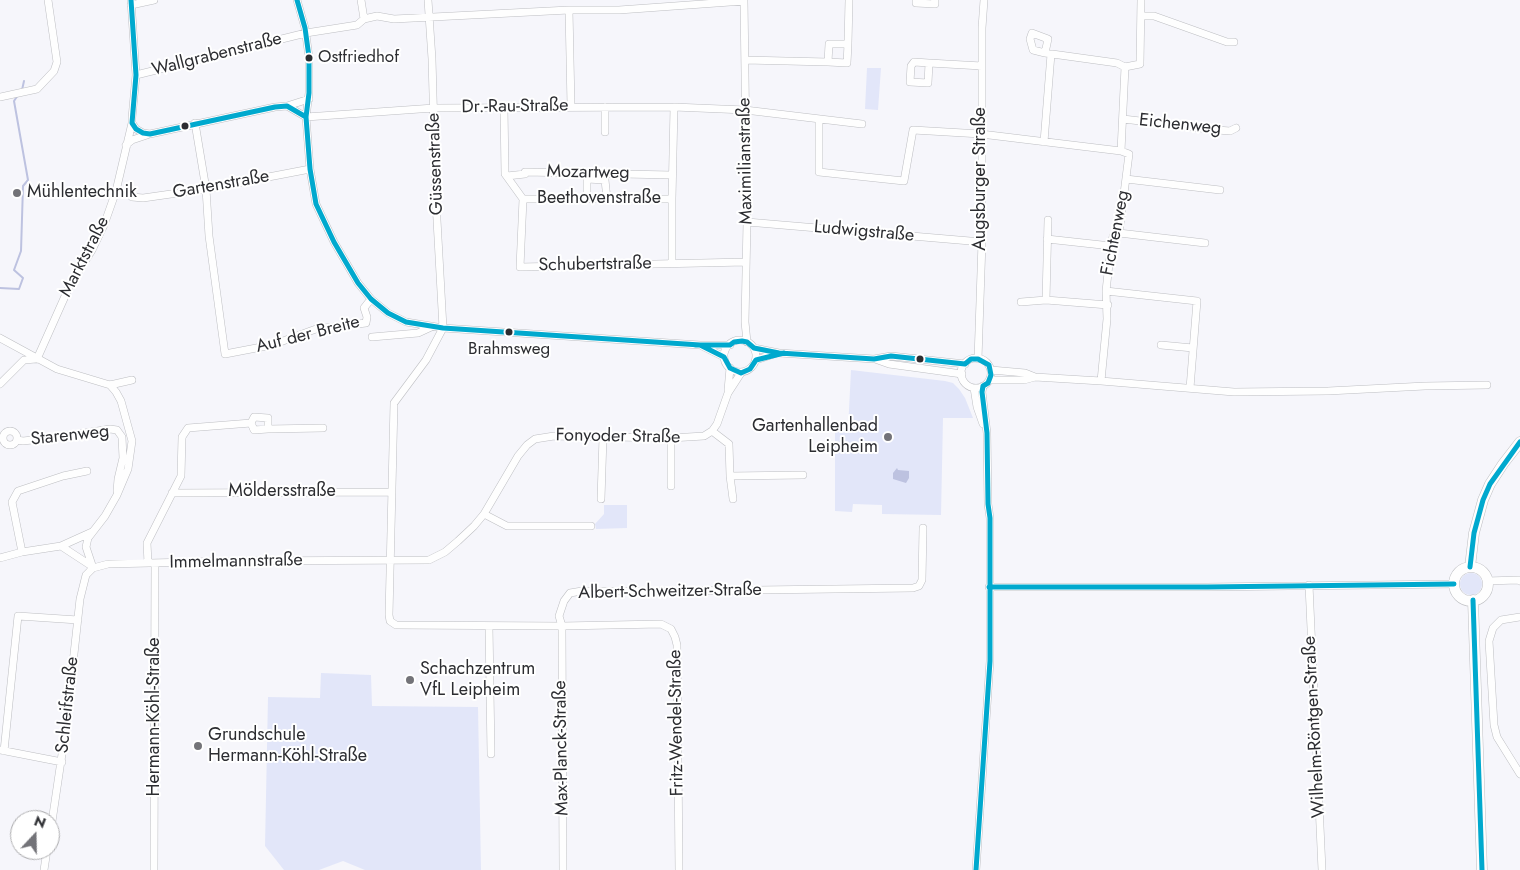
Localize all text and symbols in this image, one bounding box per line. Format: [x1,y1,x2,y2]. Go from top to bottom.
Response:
street label: Wallgrabenstraße [150,28,284,82]
place label: Ostfriedhof [318,48,399,68]
marker: Ostfriedhof [304,53,314,63]
street label: Dr.-Rau-Straße [461,95,569,119]
street label: Maximilianstraße [734,97,758,225]
street label: Augsburger Straße [970,107,992,251]
street label: Eichenweg [1138,110,1222,140]
street label: Güssenstraße [423,112,449,216]
unlabelled marker [180,121,190,131]
street label: Mozartweg [546,161,630,185]
street label: Gartenstraße [171,166,271,204]
place label: Mühlentechnik [27,182,137,204]
marker: Mühlentechnik [11,187,23,199]
street label: Beethovenstraße [537,188,661,210]
street label: Fichtenweg [1097,189,1135,277]
street label: Marktstraße [56,213,114,301]
street label: Ludwigstraße [813,217,915,247]
street label: Schubertstraße [538,253,652,277]
street label: Auf der Breite [254,312,362,358]
marker: Brahmsweg [504,327,514,337]
place label: Brahmsweg [468,340,550,360]
unlabelled marker [915,354,925,364]
place label: Gartenhallenbad Leipheim [752,416,878,458]
street label: Starenweg [30,421,110,451]
street label: Fonyoder Straße [555,425,681,449]
marker: Gartenhallenbad Leipheim [882,431,894,443]
street label: Möldersstraße [228,481,336,503]
street label: Immelmannstraße [169,550,303,574]
street label: Albert-Schweitzer-Straße [578,580,762,604]
street label: Wilhelm-Röntgen-Straße [1299,635,1331,819]
street label: Hermann-Köhl-Straße [144,638,166,796]
street label: Fritz-Wendel-Straße [665,649,689,797]
street label: Schleifstraße [52,656,84,754]
place label: Schachzentrum VfL Leipheim [420,659,535,702]
marker: Schachzentrum VfL Leipheim [404,674,416,686]
street label: Max-Planck-Straße [550,680,574,816]
place label: Grundschule Hermann-Köhl-Straße [208,725,367,768]
marker: Grundschule Hermann-Köhl-Straße [192,740,204,752]
north arrow [10,810,60,860]
text: N [31,811,49,833]

